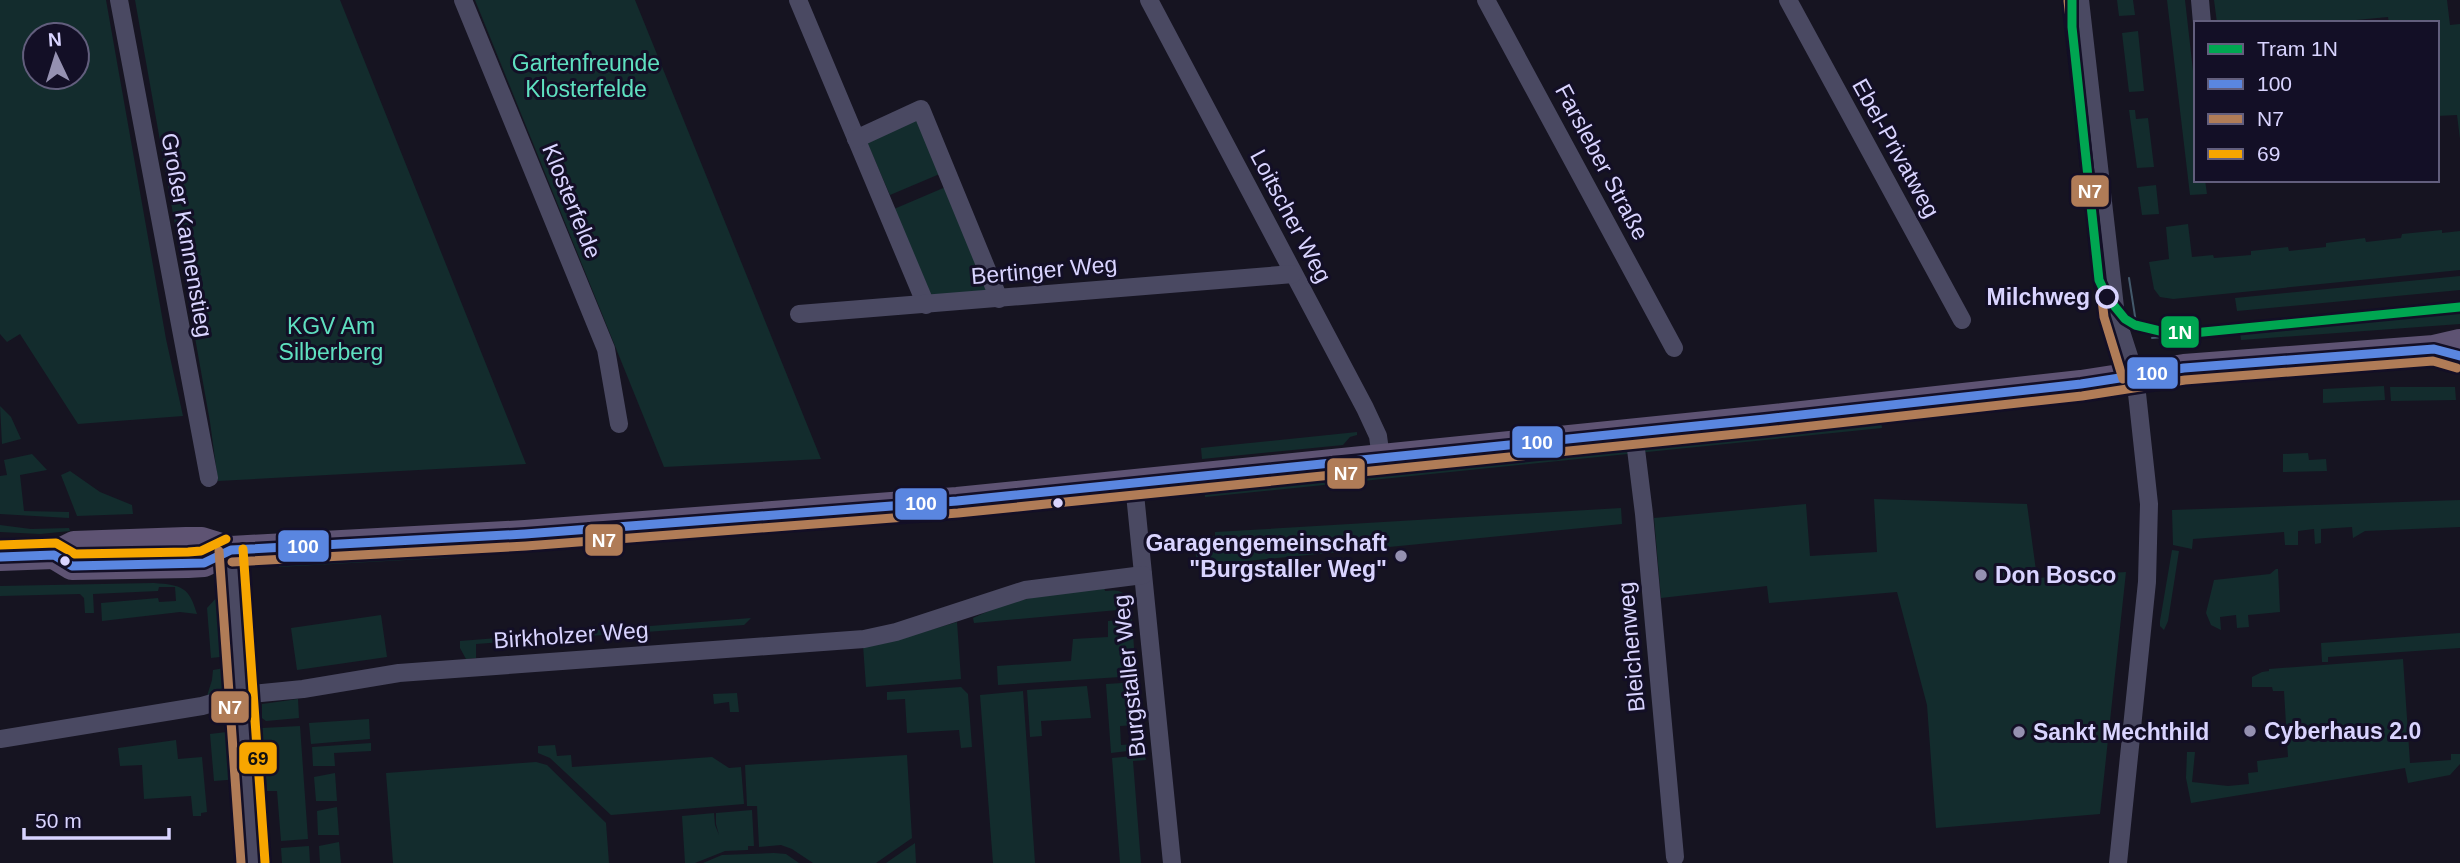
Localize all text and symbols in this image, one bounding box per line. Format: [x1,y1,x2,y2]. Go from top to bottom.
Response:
north arrow [21,21,91,91]
legend [2194,21,2439,182]
text: N [47,29,62,50]
text: Tram 1N [2257,37,2338,60]
park label: Gartenfreunde Klosterfelde [512,50,660,102]
text: 100 [2257,72,2292,95]
street label: Ebel-Privatweg [1847,74,1945,222]
street label: Farsleber Straße [1550,80,1654,244]
text: N7 [2257,107,2284,130]
street label: Großer Kannenstieg [156,131,218,339]
street label: Klosterfelde [537,140,607,262]
text: 69 [2257,142,2280,165]
street label: Loitscher Weg [1245,145,1337,287]
line badge: N7 [2070,174,2110,208]
text: N7 [2078,181,2102,202]
street label: Bertinger Weg [970,251,1118,289]
place label: Milchweg [1986,284,2090,310]
marker: Milchweg [2096,286,2118,308]
park label: KGV Am Silberberg [279,313,383,365]
line badge: 1N [2160,315,2200,349]
text: 1N [2168,322,2192,343]
line badge: 100 [2126,356,2179,390]
text: 100 [2136,363,2168,384]
line badge: 100 [1511,425,1564,459]
text: 100 [1521,432,1553,453]
line badge: N7 [1326,457,1366,490]
text: N7 [1334,463,1358,484]
line badge: 100 [894,487,948,521]
text: 100 [905,493,937,514]
unlabelled marker [1051,496,1065,510]
line badge: N7 [584,523,624,557]
line badge: 100 [277,529,330,563]
text: N7 [592,530,616,551]
place label: Garagengemeinschaft "Burgstaller Weg" [1145,530,1387,582]
text: 100 [287,536,319,557]
marker: Garagengemeinschaft "Burgstaller Weg" [1393,548,1409,564]
unlabelled marker [58,554,72,568]
place label: Don Bosco [1995,562,2116,588]
marker: Don Bosco [1973,567,1989,583]
street label: Bleichenweg [1612,581,1650,713]
street label: Burgstaller Weg [1108,593,1150,759]
street label: Birkholzer Weg [493,617,649,653]
line badge: N7 [210,690,250,724]
text: N7 [218,697,242,718]
place label: Cyberhaus 2.0 [2264,718,2421,744]
place label: Sankt Mechthild [2033,719,2209,745]
marker: Cyberhaus 2.0 [2242,723,2258,739]
marker: Sankt Mechthild [2011,724,2027,740]
line badge: 69 [238,741,278,775]
text: 69 [247,748,269,769]
scale bar [24,796,170,840]
text: 50 m [35,809,82,832]

